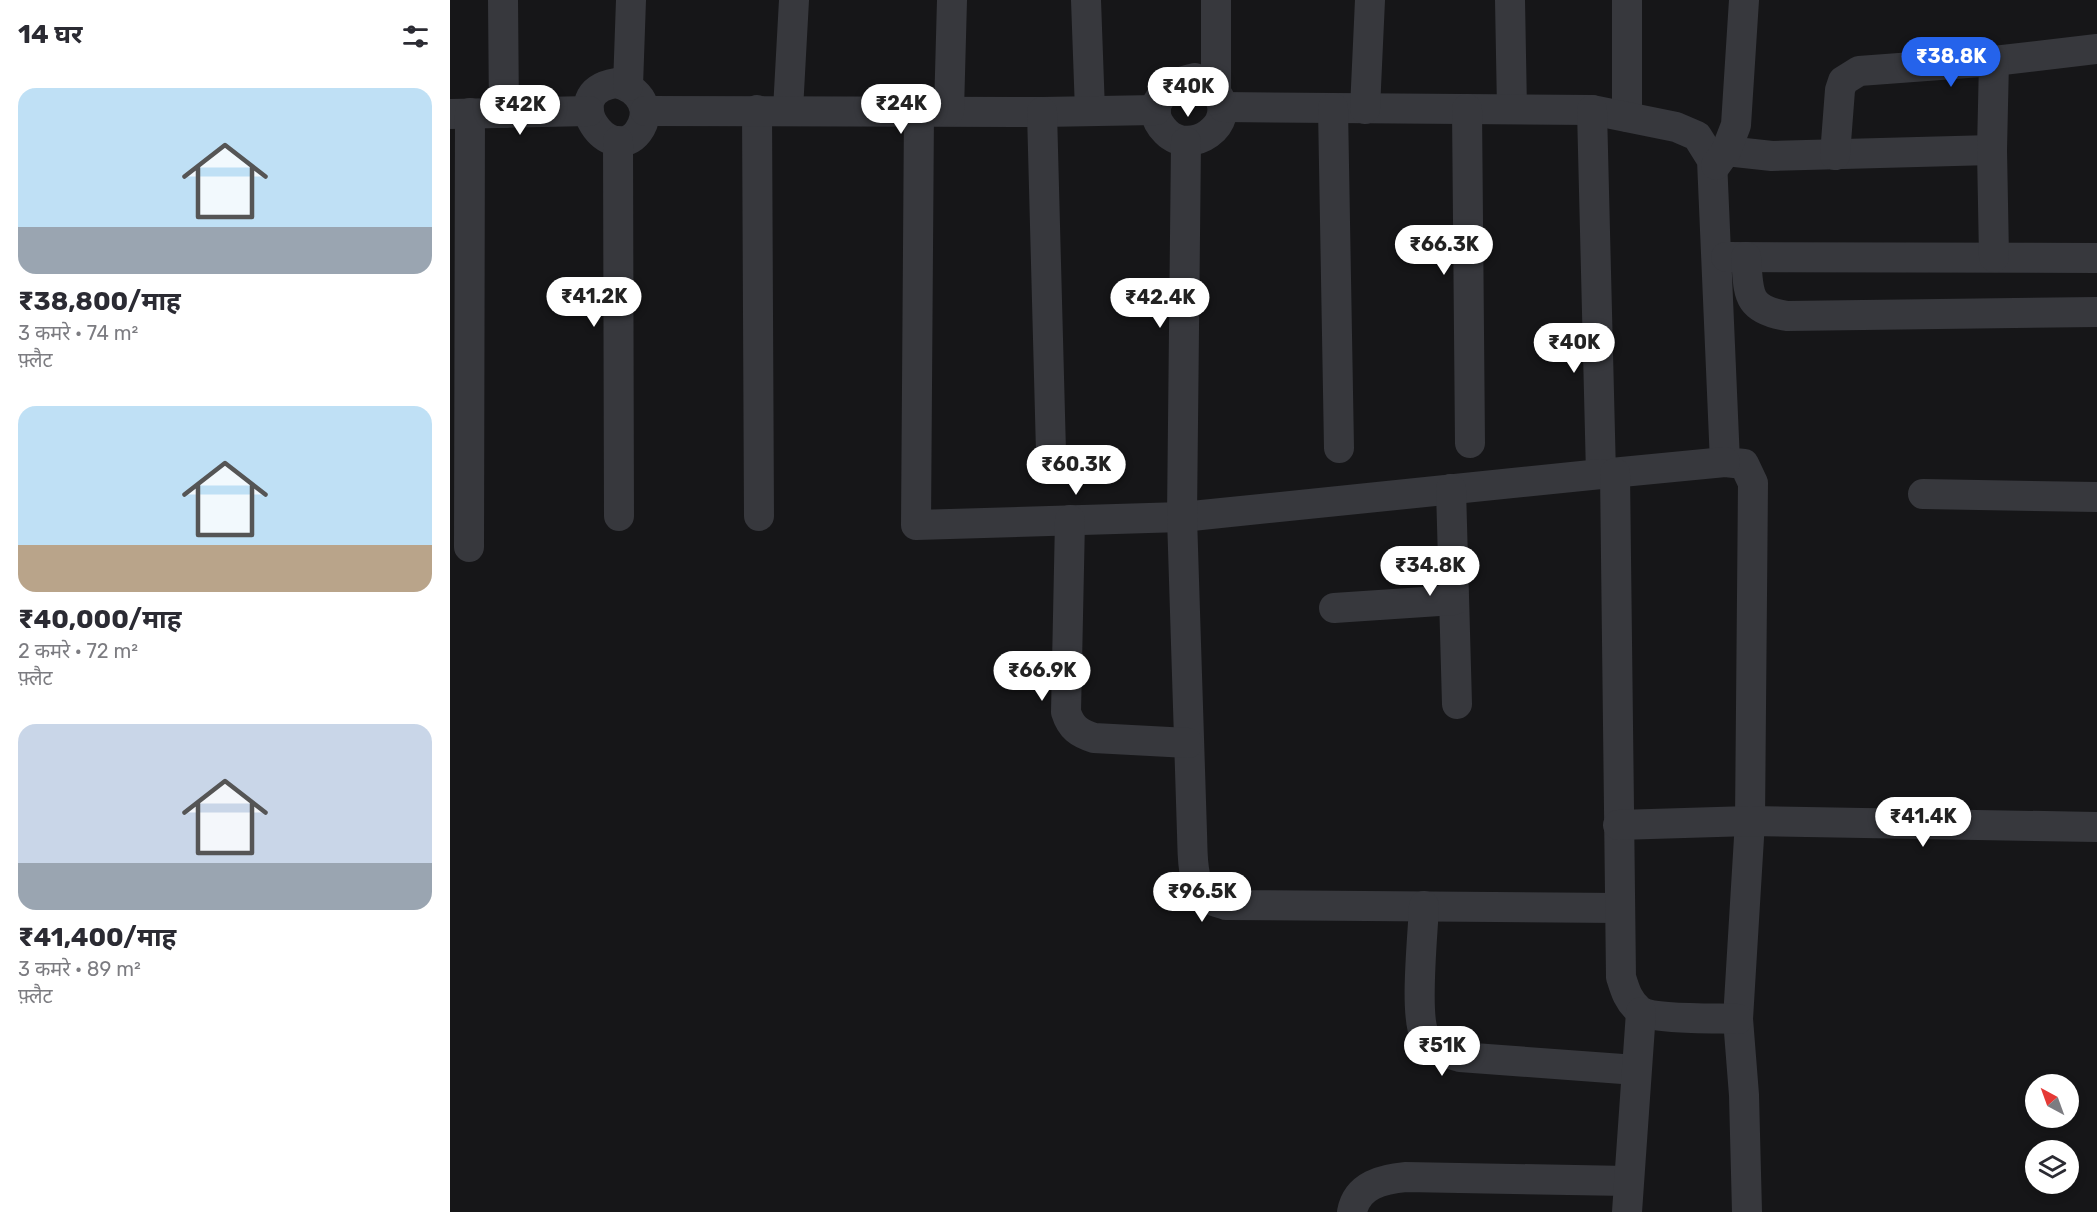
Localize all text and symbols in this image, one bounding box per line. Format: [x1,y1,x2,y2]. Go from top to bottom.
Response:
text: 14 घर [18,19,83,50]
icon: filters [399,20,432,53]
pin: ₹38.8K [1902,37,2000,88]
text: ₹38.8K [1915,44,1987,68]
pin: ₹40K [1152,67,1224,118]
text: ₹40K [1162,74,1214,98]
pin: ₹24K [865,84,937,135]
pin: ₹42K [484,85,556,136]
text: ₹24K [875,91,927,115]
text: ₹42K [494,92,546,116]
icon: home [171,127,279,235]
pin: ₹66.3K [1395,225,1493,276]
text: ₹66.3K [1409,232,1479,256]
pin: ₹41.2K [545,277,643,328]
pin: ₹42.4K [1111,278,1209,329]
text: ₹41.2K [560,284,628,308]
text: ₹42.4K [1124,285,1196,309]
text: ₹38,800/माह [18,286,181,317]
text: 3 कमरे · 74 m² [18,321,138,345]
pin: ₹40K [1538,323,1610,374]
text: ₹40K [1548,330,1600,354]
text: फ़्लैट [18,348,53,372]
icon: home [171,445,279,553]
pin: ₹60.3K [1027,445,1125,496]
text: ₹60.3K [1041,452,1111,476]
pin: ₹34.8K [1381,546,1479,597]
text: ₹34.8K [1394,553,1466,577]
text: ₹40,000/माह [18,604,181,635]
text: 2 कमरे · 72 m² [18,639,138,663]
pin: ₹66.9K [993,651,1091,702]
text: ₹66.9K [1008,658,1077,682]
text: फ़्लैट [18,666,53,690]
icon: home [171,763,279,871]
pin: ₹41.4K [1874,797,1972,848]
text: ₹41.4K [1889,804,1957,828]
pin: ₹96.5K [1153,872,1251,923]
text: ₹96.5K [1167,879,1237,903]
text: ₹41,400/माह [18,922,176,953]
text: 3 कमरे · 89 m² [18,957,141,981]
text: फ़्लैट [18,984,53,1008]
pin: ₹51K [1406,1026,1478,1077]
text: ₹51K [1418,1033,1466,1057]
north arrow [2025,1074,2079,1128]
map controls [2025,1074,2079,1194]
button: layers [2025,1140,2079,1194]

